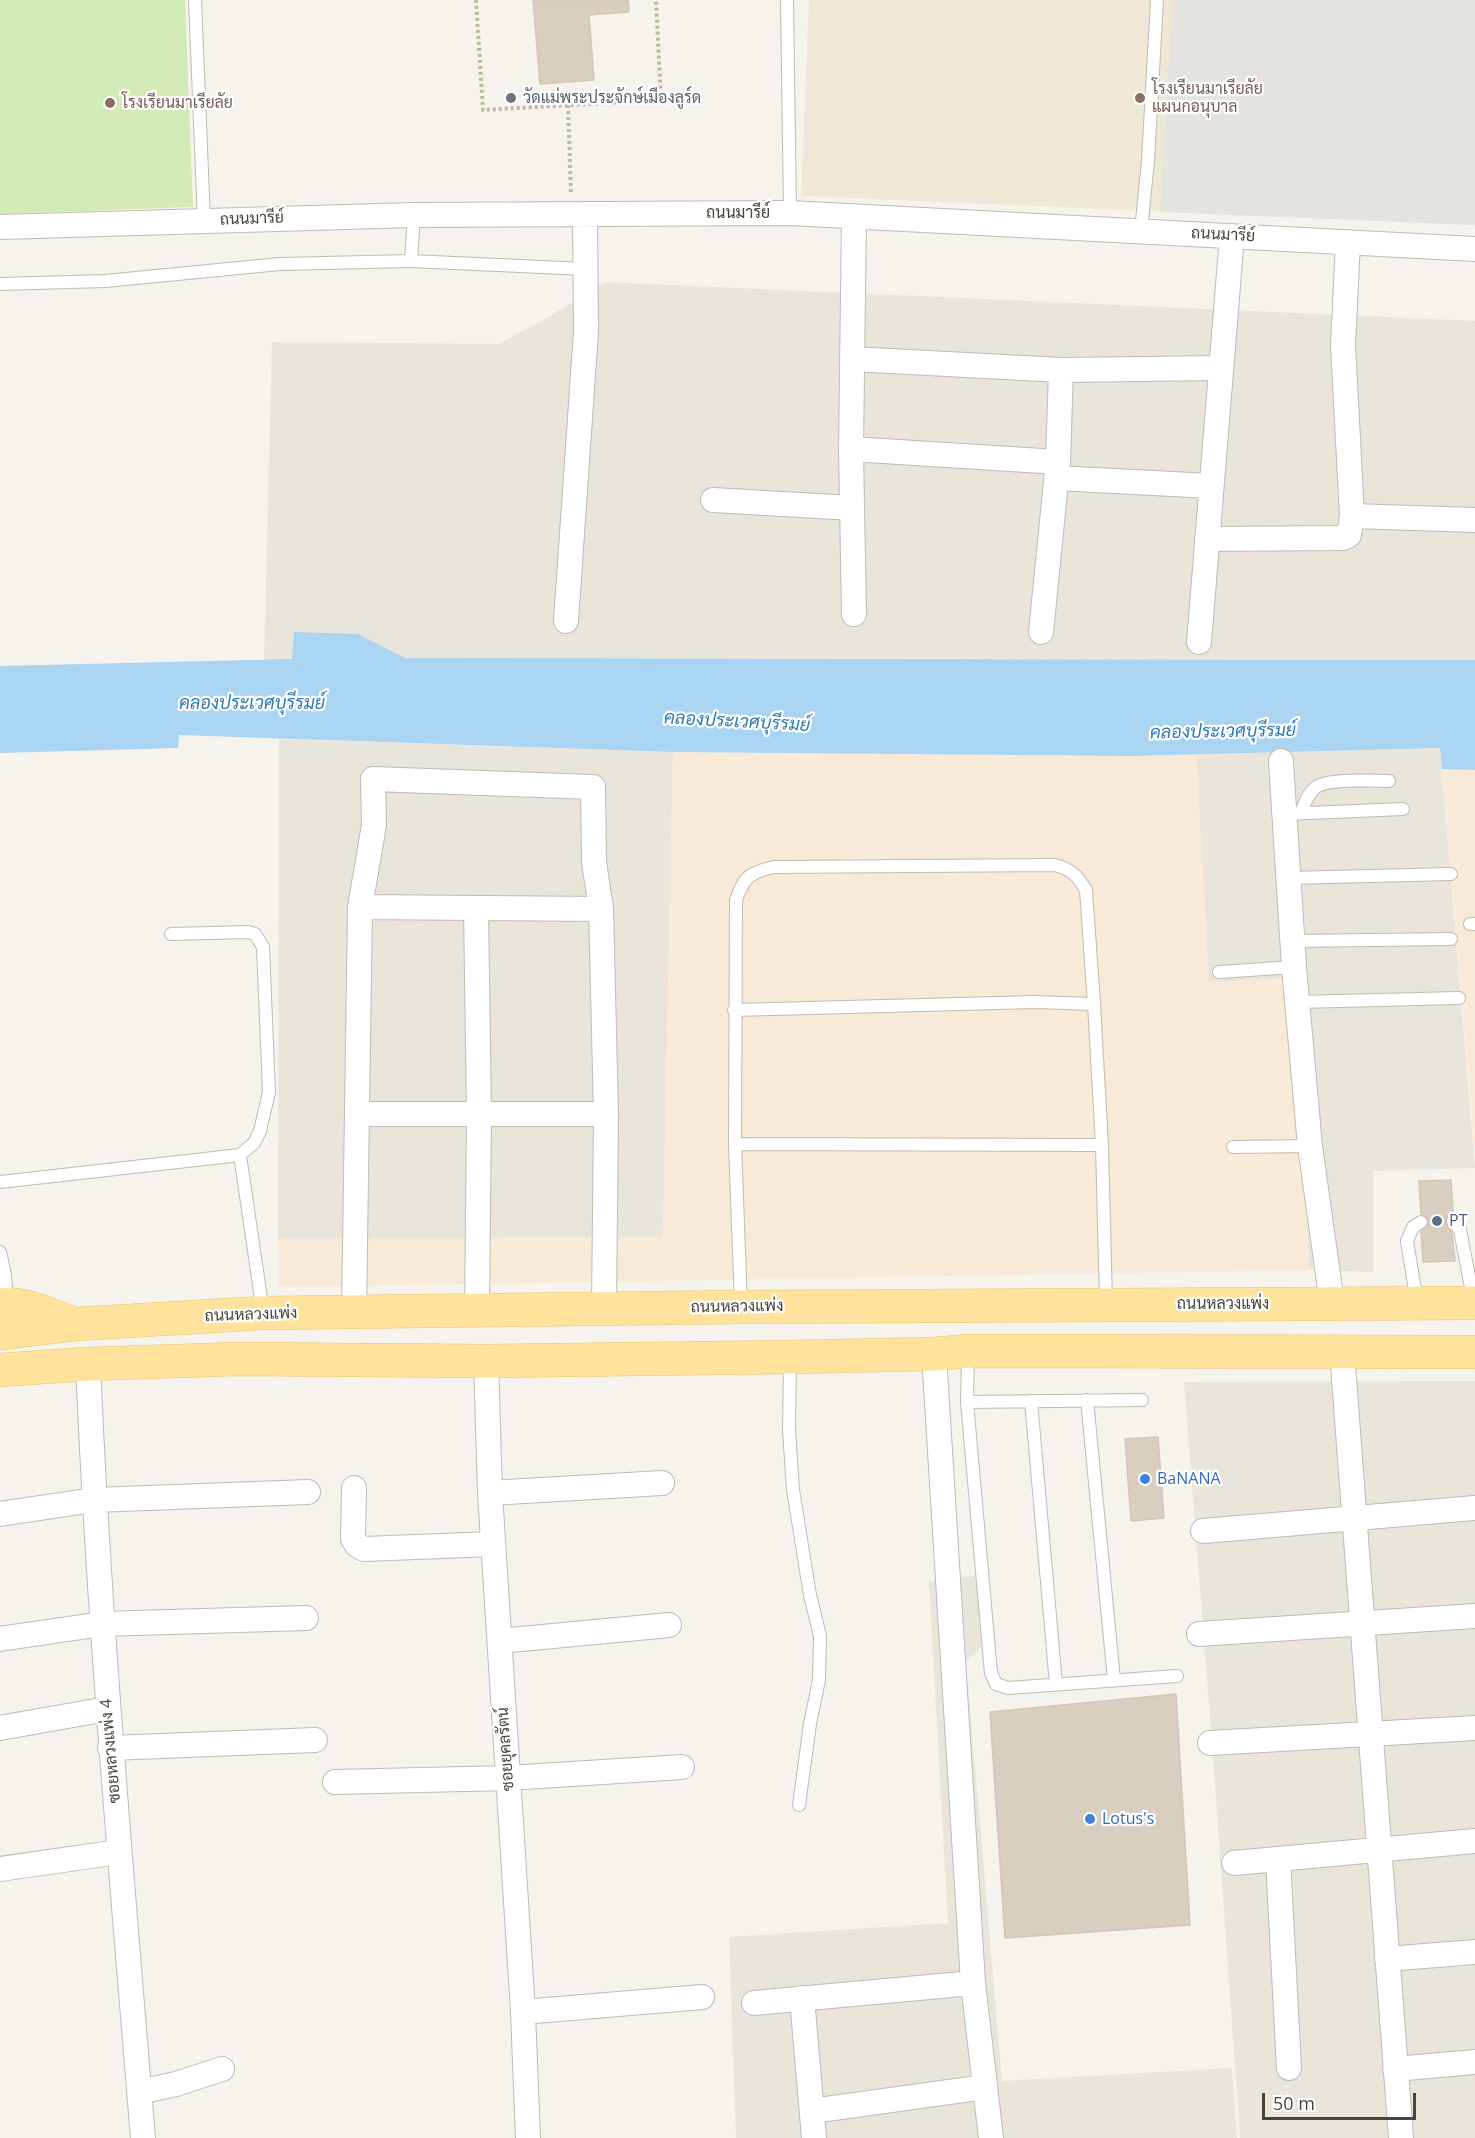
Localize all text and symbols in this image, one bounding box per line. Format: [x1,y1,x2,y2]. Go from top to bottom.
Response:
place label: โรงเรียนมาเรียลัย แผนกอนุบาล [1152,79,1263,117]
place label: วัดแม่พระประจักษ์เมืองลูร์ด [523,88,701,108]
marker: วัดแม่พระประจักษ์เมืองลูร์ด [504,91,518,105]
marker: โรงเรียนมาเรียลัย แผนกอนุบาล [1133,91,1147,105]
place label: โรงเรียนมาเรียลัย [122,93,233,113]
marker: โรงเรียนมาเรียลัย [103,96,117,110]
street label: ถนนมารีย์ [706,203,770,223]
street label: ถนนมารีย์ [220,208,284,230]
street label: ถนนมารีย์ [1190,224,1256,246]
water label: คลองประเวศบุรีรมย์ [179,693,325,715]
water label: คลองประเวศบุรีรมย์ [663,707,811,737]
water label: คลองประเวศบุรีรมย์ [1150,720,1296,744]
place label: PT [1449,1211,1467,1231]
marker: PT [1430,1214,1444,1228]
street label: ถนนหลวงแพ่ง [1177,1294,1269,1314]
street label: ถนนหลวงแพ่ง [691,1297,783,1317]
street label: ถนนหลวงแพ่ง [204,1304,298,1326]
place label: BaNANA [1157,1469,1221,1489]
marker: BaNANA [1138,1472,1152,1486]
street label: ซอยหลวงแพ่ง 4 [97,1698,125,1804]
street label: ซอยยุคลรัตน์ [493,1706,519,1792]
place label: Lotus's [1102,1809,1154,1829]
marker: Lotus's [1083,1812,1097,1826]
scale bar [1265,2081,1420,2119]
text: 50 m [1273,2091,1315,2115]

